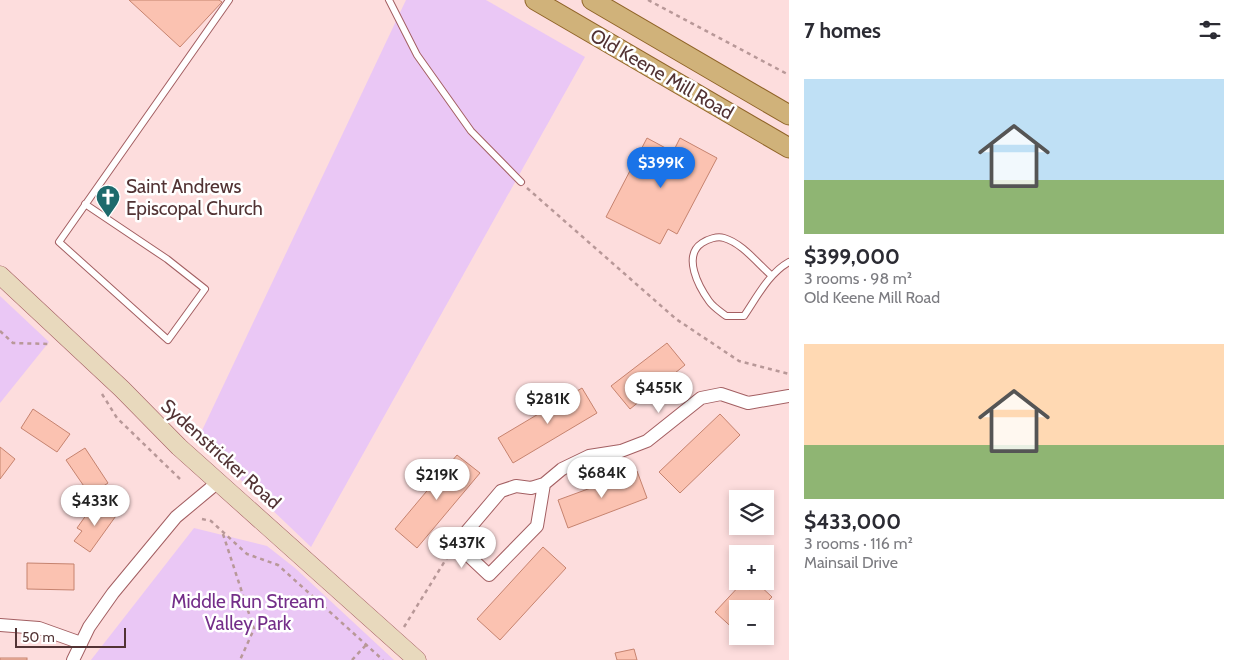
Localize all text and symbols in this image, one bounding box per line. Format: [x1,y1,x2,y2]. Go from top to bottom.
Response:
icon: filters [1196,16,1224,44]
text: 7 homes [804,18,881,43]
street label: Old Keene Mill Road [586,24,738,124]
icon: home [969,111,1059,201]
pin: $399K [626,146,696,189]
text: $399K [638,153,684,172]
place label: Saint Andrews Episcopal Church [126,175,263,220]
church icon: Saint Andrews Episcopal Church [95,184,121,218]
text: $399,000 [804,244,900,269]
text: 3 rooms · 98 m² [804,269,912,288]
text: Old Keene Mill Road [804,288,940,307]
pin: $455K [624,372,694,414]
icon: home [969,376,1059,466]
text: $455K [636,378,682,397]
pin: $281K [513,382,583,425]
text: $281K [526,389,570,408]
street label: Sydenstricker Road [156,394,286,514]
pin: $684K [567,456,637,499]
pin: $219K [402,458,472,501]
text: $684K [578,463,626,482]
text: $219K [416,465,458,484]
pin: $433K [60,484,130,527]
map controls [729,490,774,645]
button: layers [729,490,774,535]
text: $433K [72,491,118,510]
text: $433,000 [804,509,901,534]
pin: $437K [427,526,497,569]
text: $437K [439,533,485,552]
text: 3 rooms · 116 m² [804,534,913,553]
button: + [729,545,774,590]
text: Mainsail Drive [804,553,898,572]
park label: Middle Run Stream Valley Park [171,590,325,635]
button: − [729,600,774,645]
scale bar [15,625,126,648]
text: 50 m [22,628,55,646]

